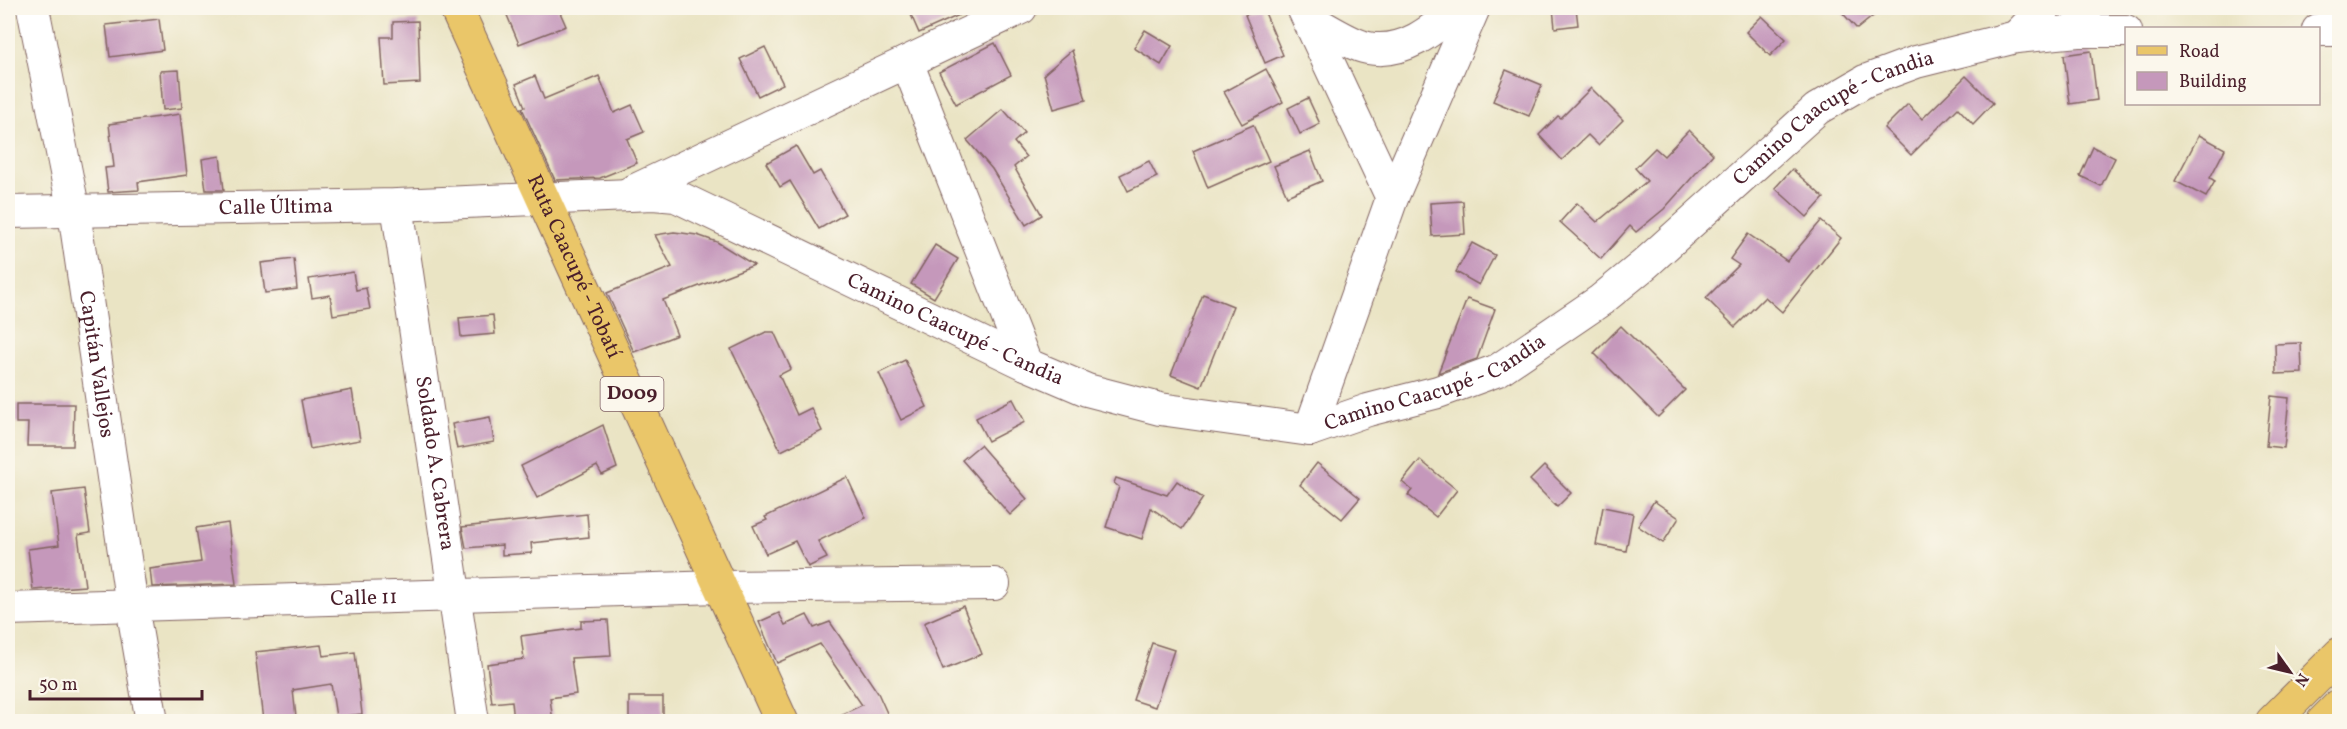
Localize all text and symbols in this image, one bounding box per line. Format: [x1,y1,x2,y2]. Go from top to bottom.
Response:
legend [2125,27,2320,105]
text: Road [2179,40,2220,65]
street label: Camino Caacupé - Candia [1727,44,1937,193]
text: Building [2179,70,2247,95]
street label: Ruta Caacupé - Tobatí [519,170,629,364]
street label: Calle Última [219,192,333,223]
street label: Camino Caacupé - Candia [842,266,1068,393]
street label: Capitán Vallejos [71,289,122,440]
street label: Camino Caacupé - Candia [1320,327,1552,439]
street label: Soldado A. Cabrera [408,374,462,552]
road number: D009 [600,377,664,411]
street label: Calle 11 [330,582,398,614]
north arrow [2260,642,2320,702]
scale bar [30,663,202,701]
text: N [2288,668,2313,691]
text: 50 m [39,673,78,698]

